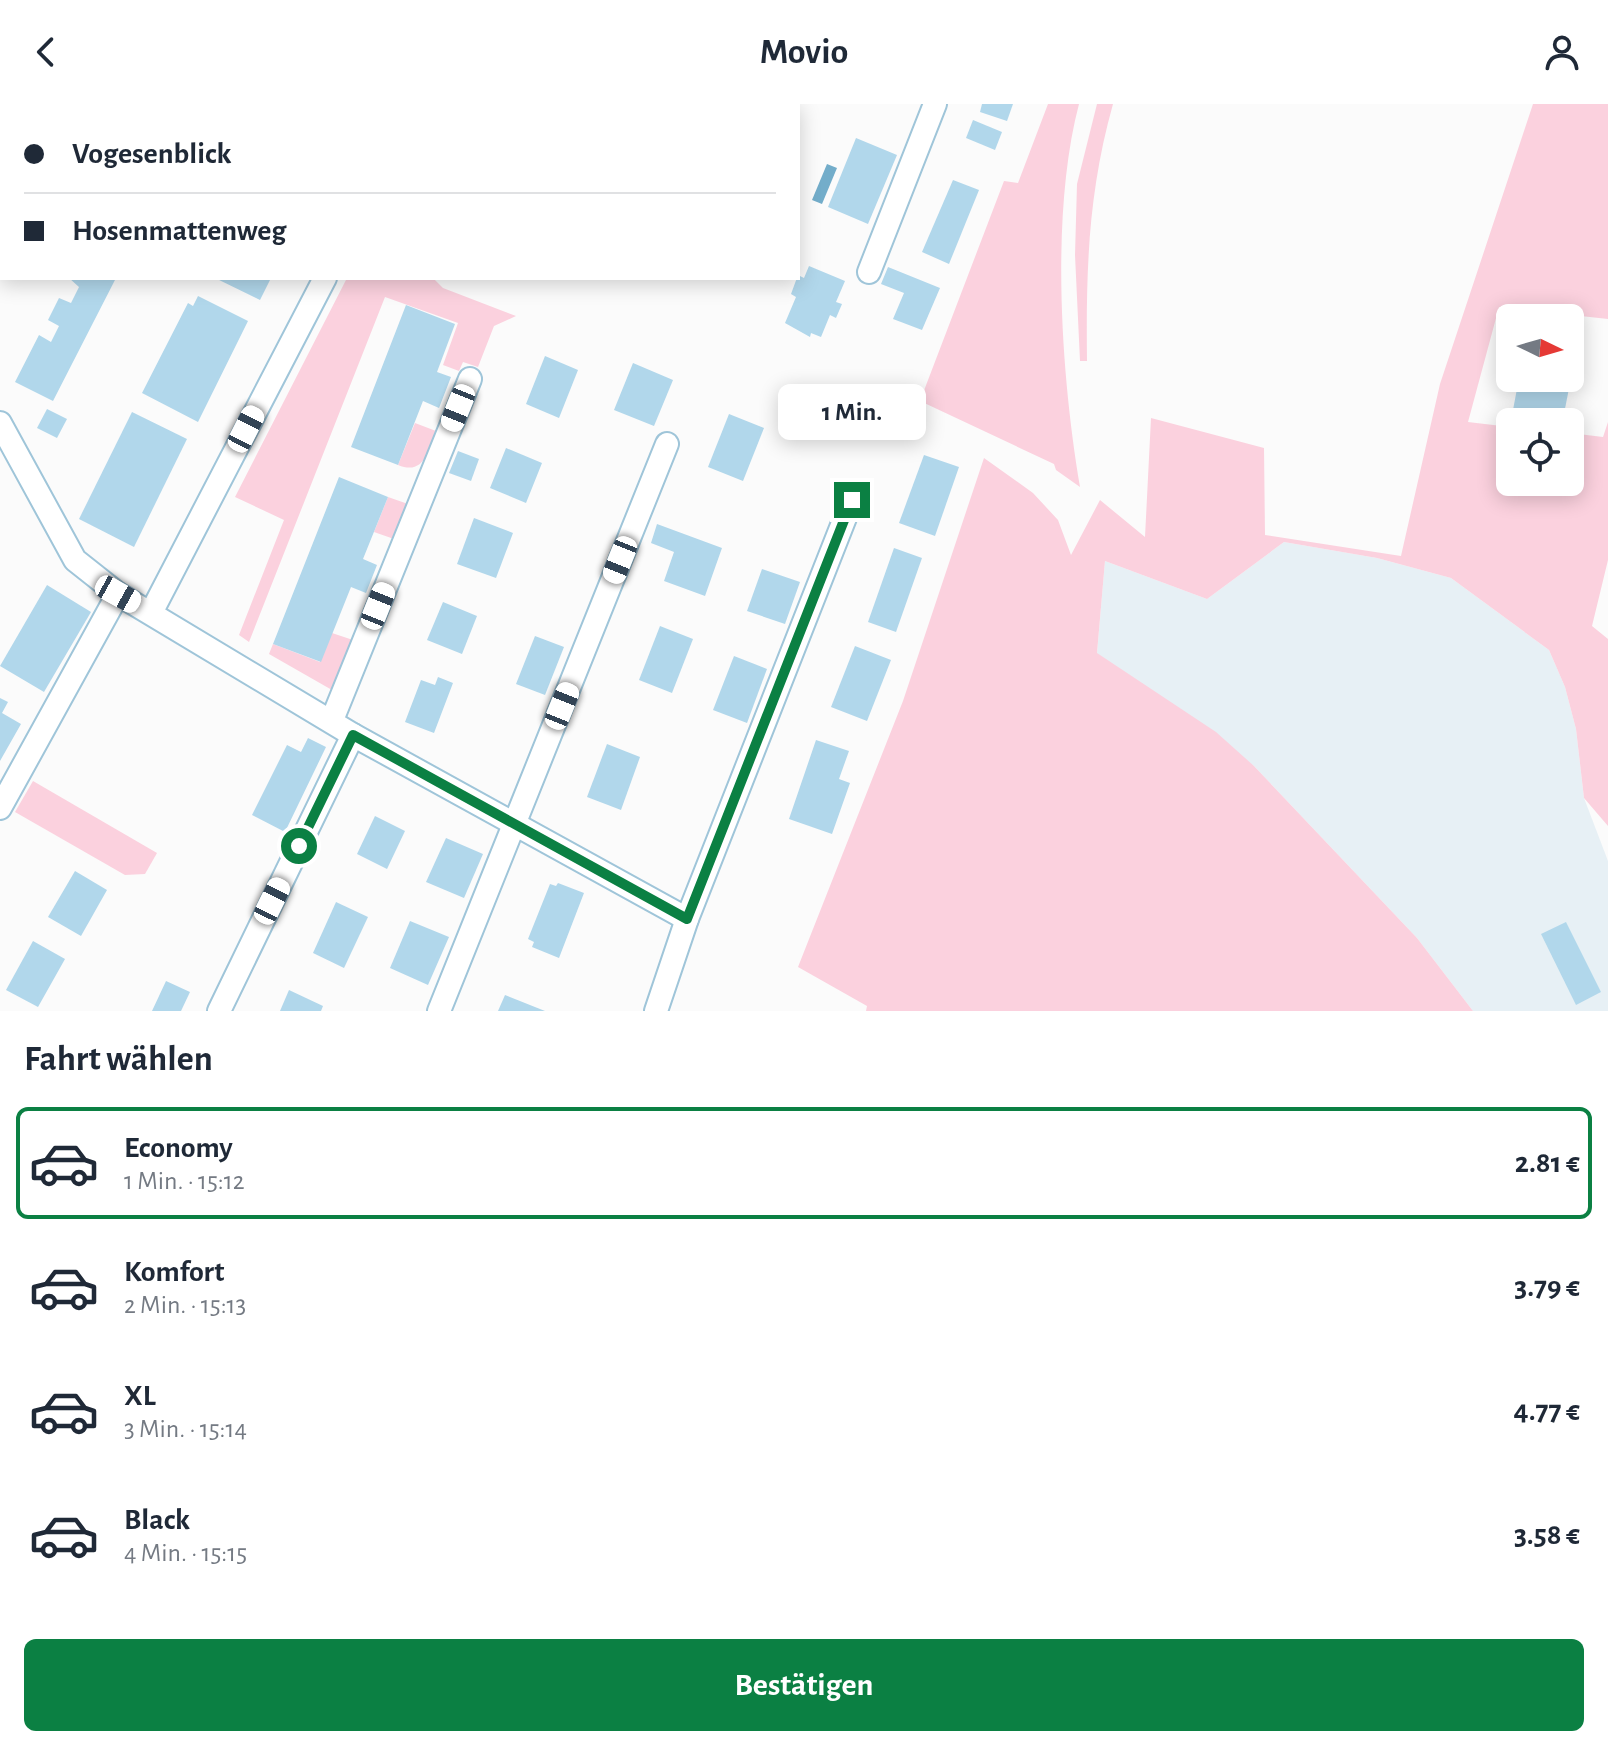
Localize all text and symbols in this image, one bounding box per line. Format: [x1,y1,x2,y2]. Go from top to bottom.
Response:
icon: back [24,30,68,74]
icon: person [1540,30,1584,74]
text: Movio [760,34,848,70]
text: Vogesenblick [72,139,231,169]
text: Hosenmattenweg [72,216,286,246]
north arrow [1496,304,1584,392]
map controls [1496,304,1584,496]
car [438,381,478,435]
callout: 1 Min. [778,384,926,440]
text: 1 Min. [822,399,882,425]
car [224,402,268,456]
button: locate [1496,408,1584,496]
route end [834,482,870,518]
car [600,533,640,587]
car [91,572,145,616]
car [358,579,398,633]
car [542,679,582,733]
route start [281,828,317,864]
car [251,874,293,928]
text: Fahrt wählen [24,1041,213,1077]
icon: car [28,1127,100,1199]
text: Economy [124,1133,233,1163]
text: 2.81 € [1515,1148,1580,1178]
text: 1 Min. · 15:12 [124,1168,244,1194]
icon: car [28,1251,100,1323]
text: Komfort [124,1257,224,1287]
text: 3.79 € [1514,1272,1580,1302]
text: 2 Min. · 15:13 [124,1292,246,1318]
icon: car [28,1375,100,1447]
text: XL [124,1381,156,1411]
text: 4.77 € [1514,1396,1580,1426]
text: 3 Min. · 15:14 [124,1416,247,1442]
icon: car [28,1499,100,1571]
text: Black [124,1505,190,1535]
text: 3.58 € [1514,1520,1580,1550]
text: 4 Min. · 15:15 [124,1540,247,1566]
button: Bestätigen [24,1639,1584,1731]

